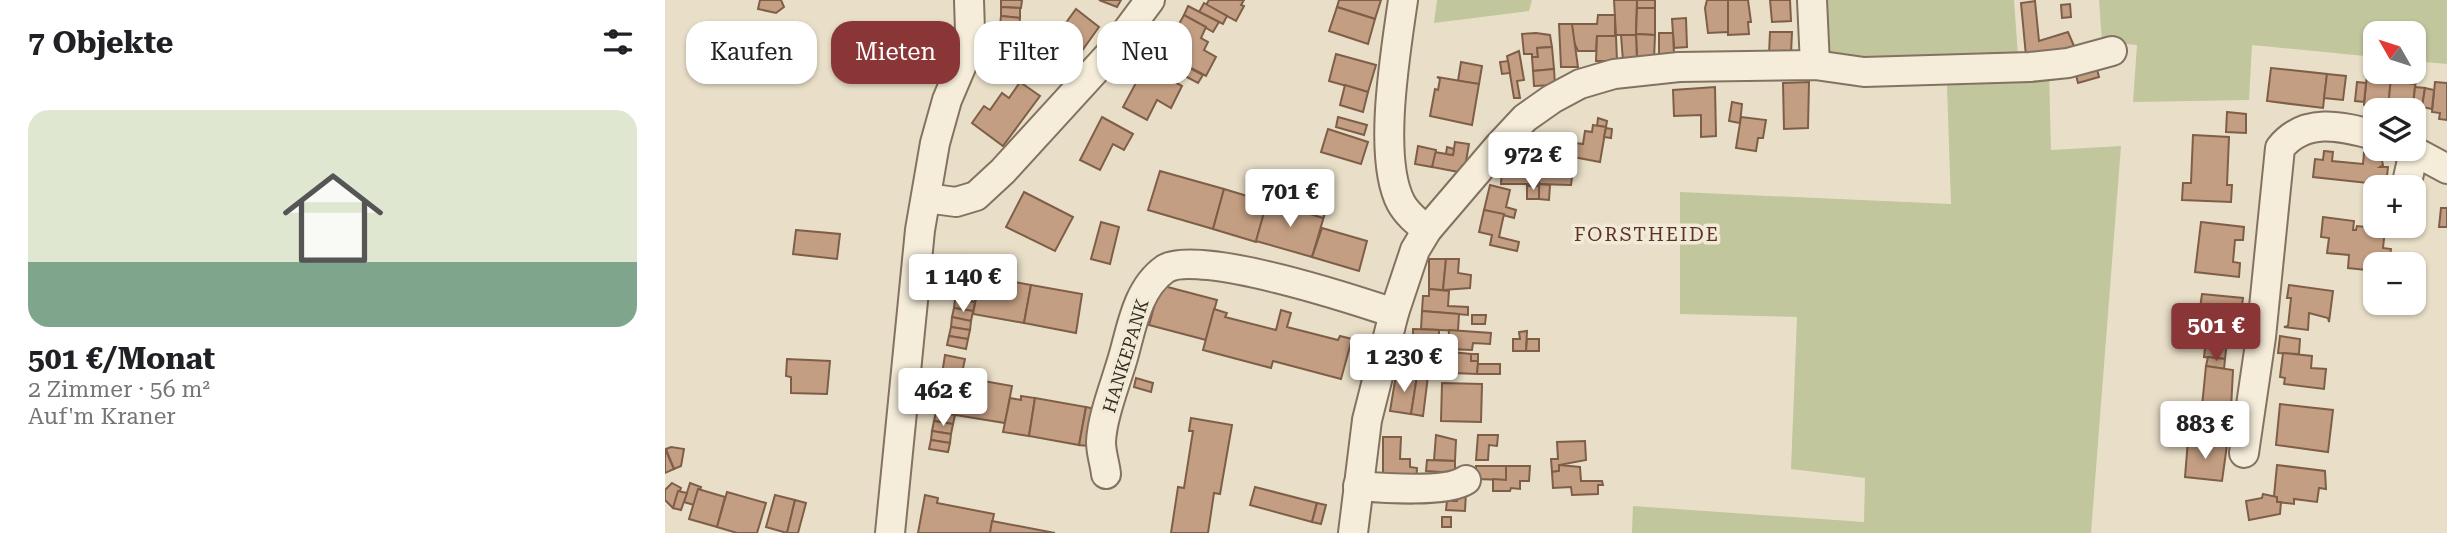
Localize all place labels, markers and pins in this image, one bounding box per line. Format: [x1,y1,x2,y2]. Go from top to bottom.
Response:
pin: 972 € [1484,132,1582,192]
pin: 701 € [1241,170,1339,229]
pin: 1 140 € [898,254,1028,314]
pin: 501 € [2167,304,2265,363]
pin: 1 230 € [1339,334,1469,394]
pin: 462 € [894,368,992,428]
pin: 883 € [2156,402,2254,461]

